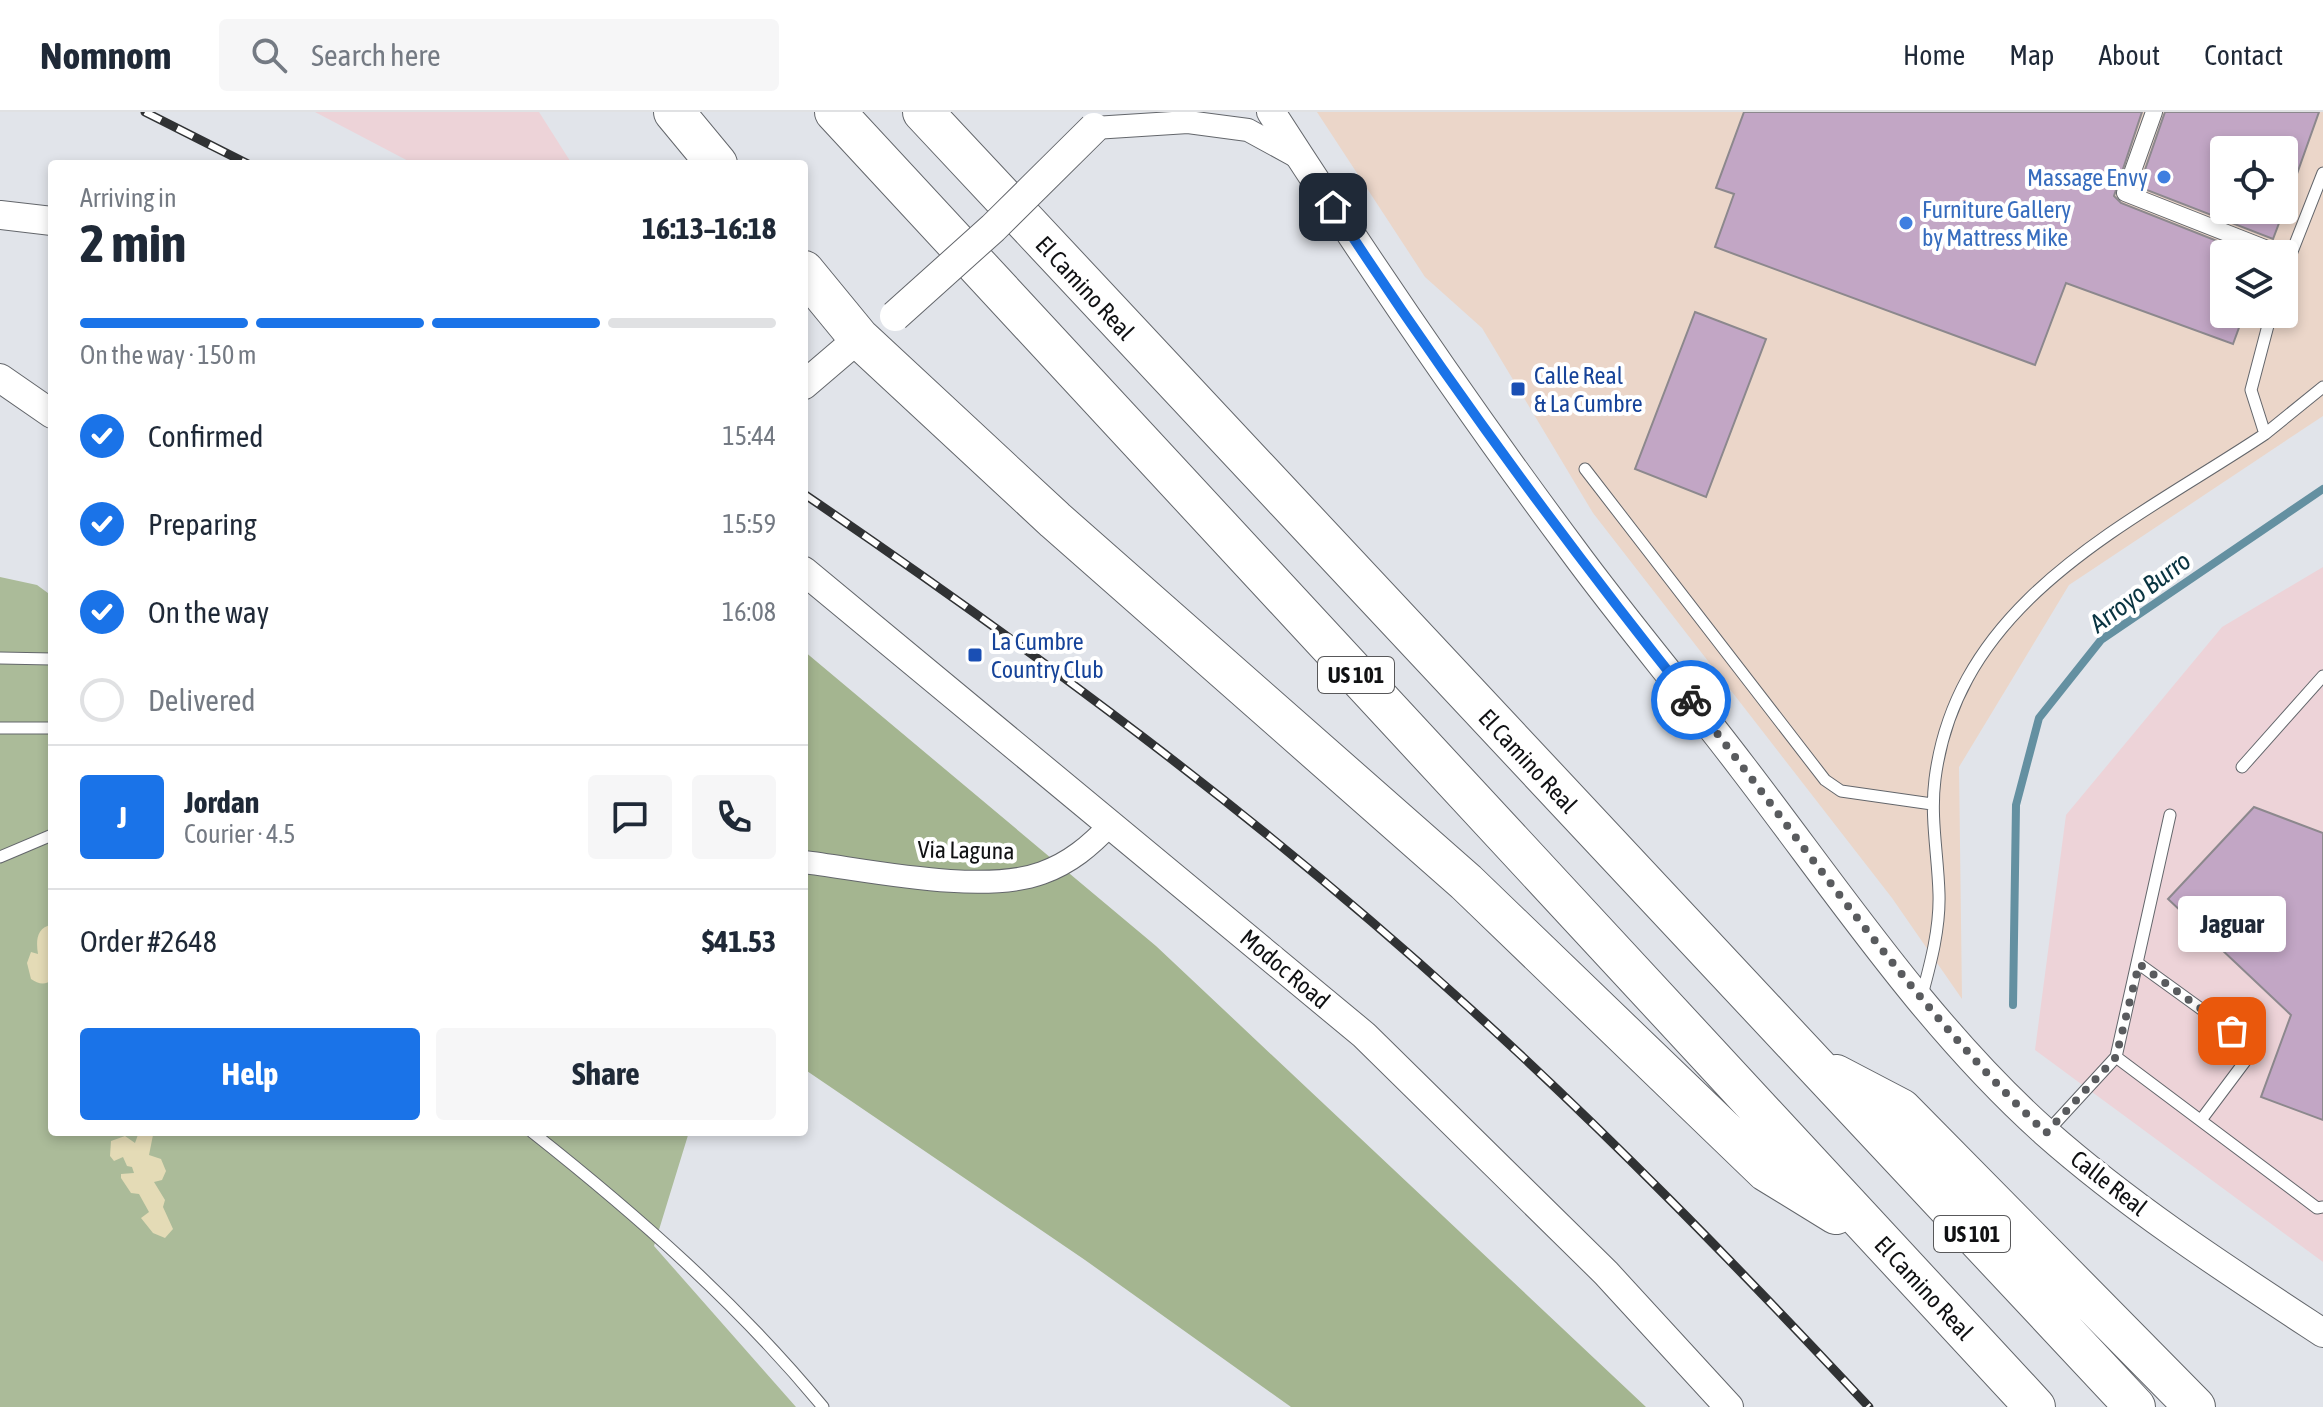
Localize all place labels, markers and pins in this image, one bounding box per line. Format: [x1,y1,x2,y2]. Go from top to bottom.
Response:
place label: Massage Envy [2027,164,2148,191]
marker: Massage Envy [2155,168,2173,186]
pin [1299,173,1367,241]
place label: Furniture Gallery by Mattress Mike [1922,196,2071,251]
marker: Furniture Gallery by Mattress Mike [1897,214,1915,232]
place label: Calle Real & La Cumbre [1534,362,1643,417]
marker: Calle Real & La Cumbre [1509,380,1527,398]
place label: La Cumbre Country Club [991,628,1104,683]
marker: La Cumbre Country Club [966,646,984,664]
callout: Jaguar [2178,895,2286,951]
pin [2198,997,2266,1065]

